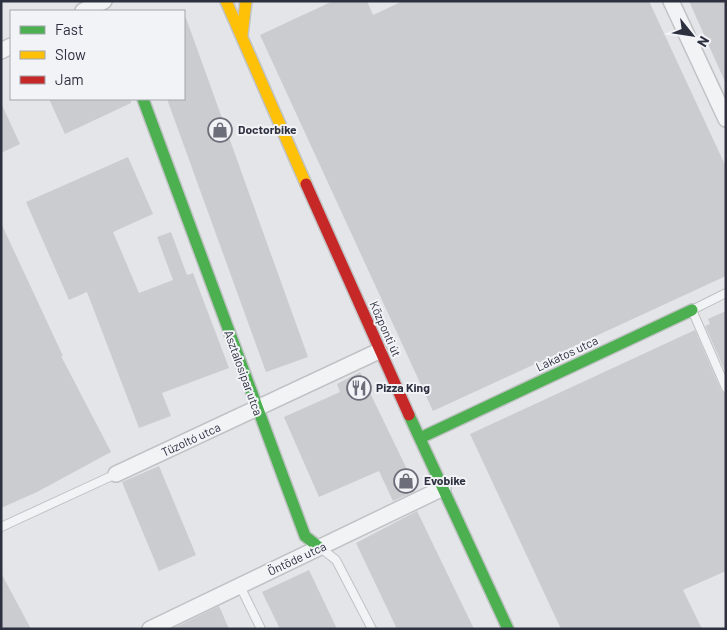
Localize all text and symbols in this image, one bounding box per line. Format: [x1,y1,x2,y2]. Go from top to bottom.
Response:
legend [10,10,185,100]
north arrow [667,10,717,60]
text: Fast [55,20,83,38]
text: N [694,33,713,50]
text: Slow [55,45,86,63]
text: Jam [55,70,84,88]
shop icon: Doctorbike [207,117,233,143]
place label: Doctorbike [238,122,297,136]
street label: Központi út [367,299,404,358]
street label: Asztalosipar utca [222,328,266,417]
street label: Lakatos utca [533,333,600,374]
restaurant icon: Pizza King [346,375,372,401]
place label: Pizza King [376,380,430,394]
street label: Tűzoltó utca [159,419,222,459]
shop icon: Evobike [393,468,419,494]
place label: Evobike [424,473,466,487]
street label: Öntöde utca [265,538,328,578]

